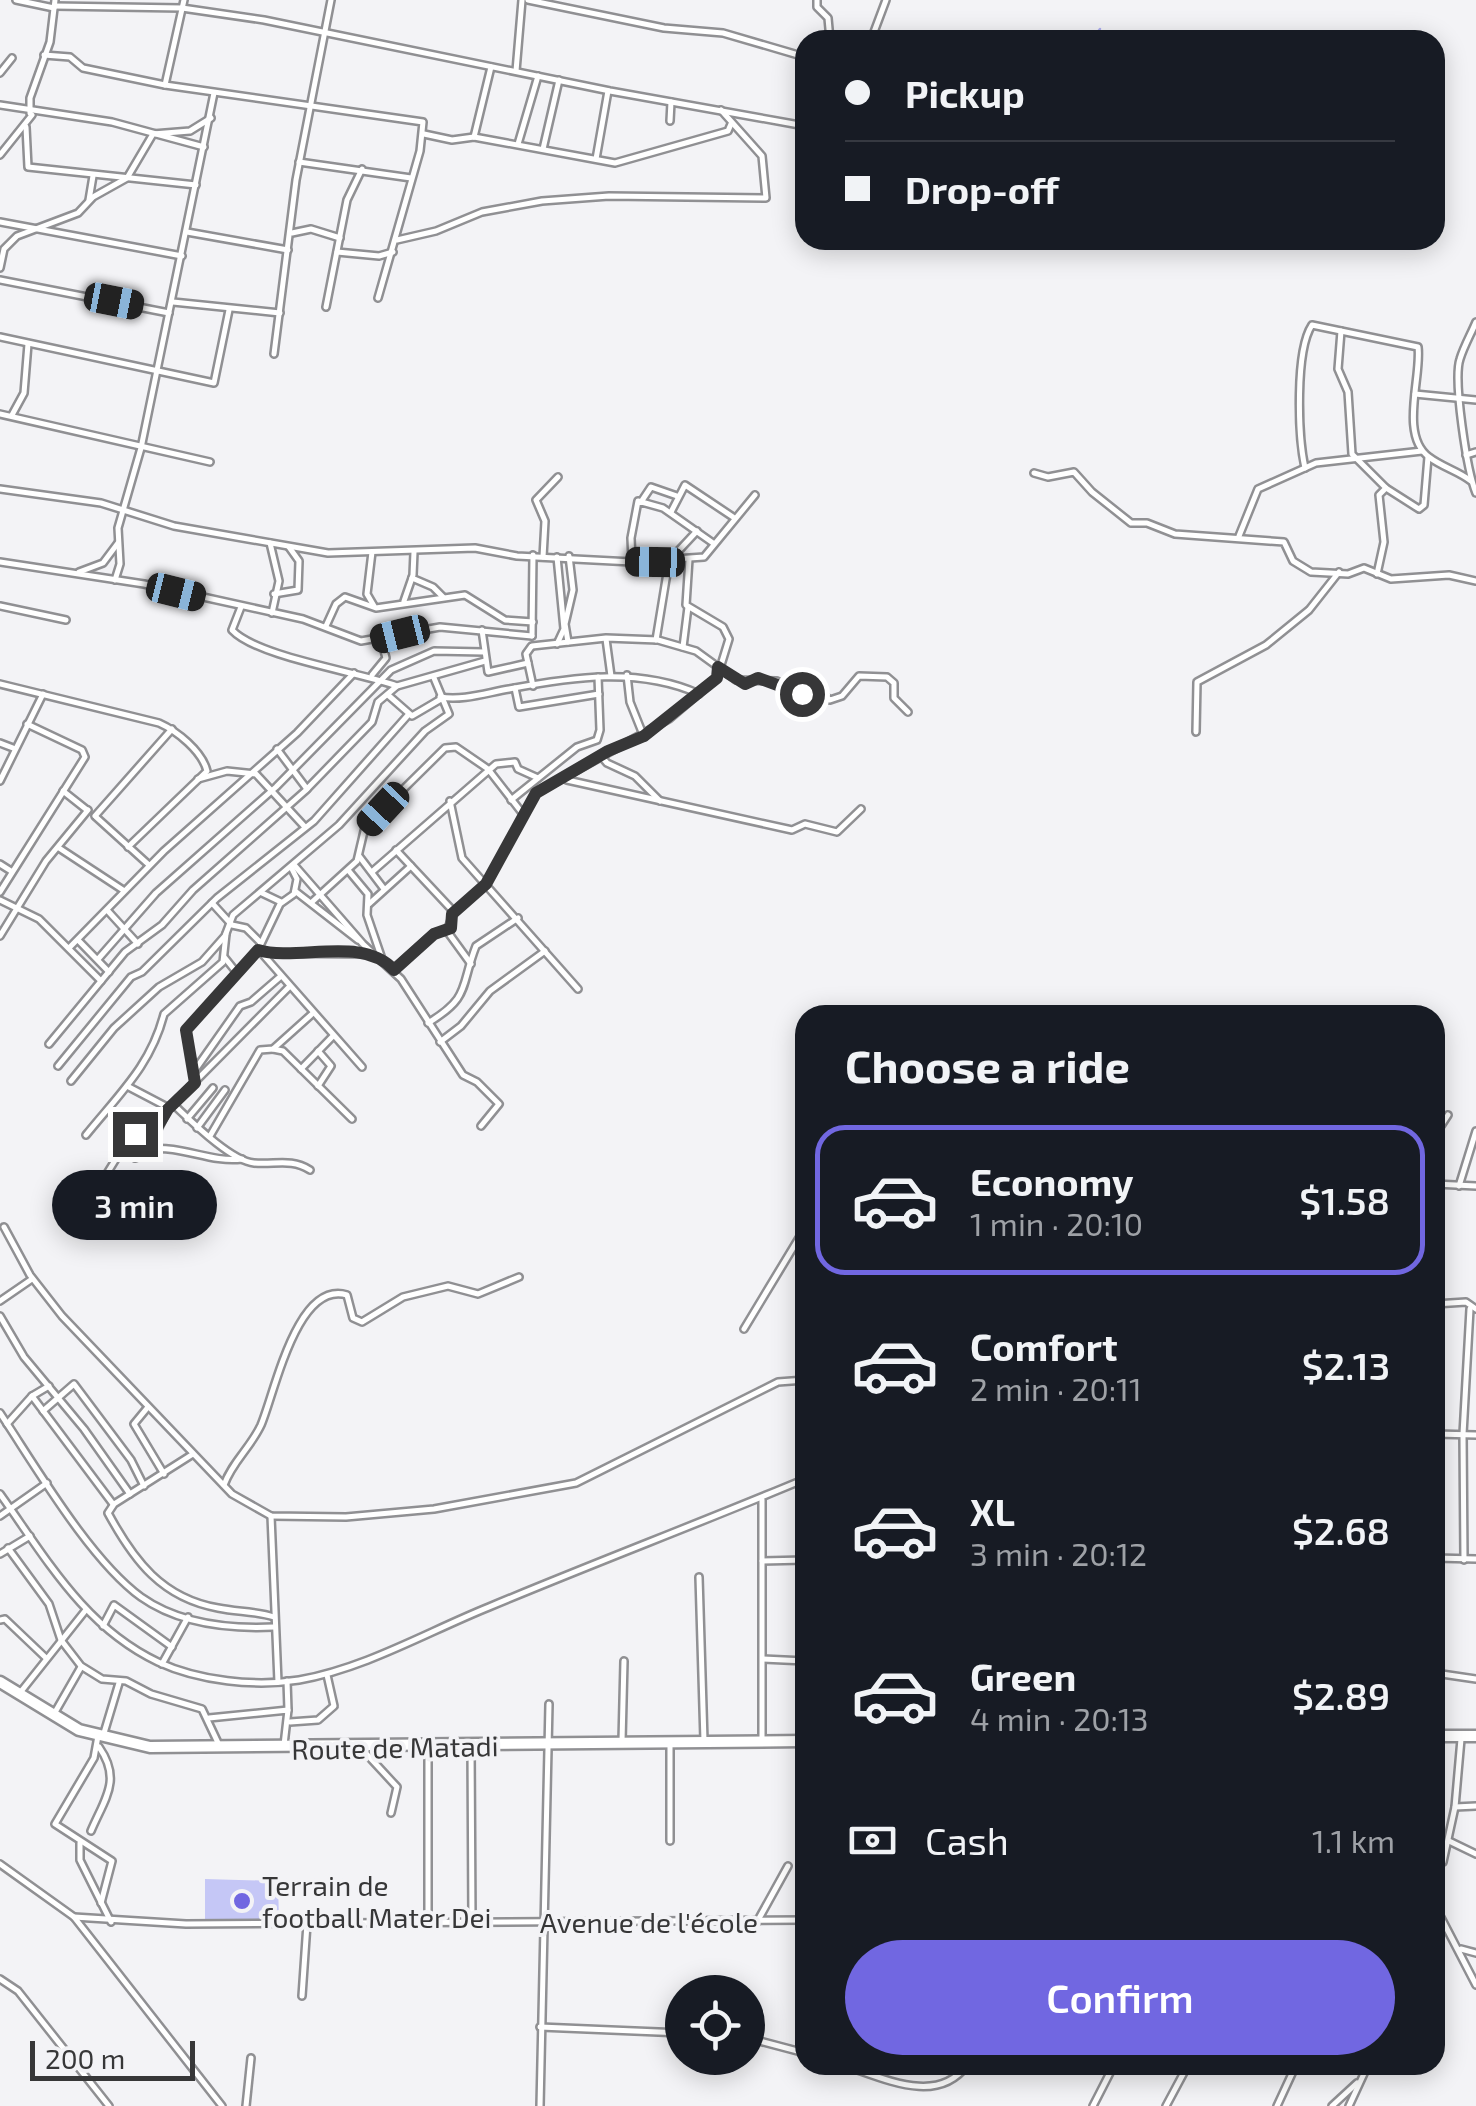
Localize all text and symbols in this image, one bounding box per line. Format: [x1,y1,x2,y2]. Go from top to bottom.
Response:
text: Pickup [905,70,1025,116]
text: Drop-off [905,166,1059,212]
car [82,281,146,321]
car [625,546,685,578]
car [143,570,209,614]
car [367,612,433,656]
route start [780,672,825,717]
car [352,777,414,841]
text: Choose a ride [845,1038,1130,1092]
route end [113,1112,158,1157]
icon: car [850,1155,940,1245]
text: Economy [970,1158,1134,1204]
callout: 3 min [52,1169,218,1239]
text: $1.58 [1299,1177,1390,1223]
text: 3 min [94,1186,175,1224]
text: 1 min · 20:10 [970,1204,1143,1242]
icon: car [850,1320,940,1410]
text: Comfort [970,1323,1118,1369]
text: $2.13 [1302,1342,1390,1388]
text: 2 min · 20:11 [970,1369,1142,1407]
icon: car [850,1485,940,1575]
text: XL [970,1488,1015,1534]
text: $2.68 [1292,1507,1390,1553]
text: 3 min · 20:12 [970,1534,1147,1572]
icon: car [850,1650,940,1740]
text: Green [970,1653,1076,1699]
text: $2.89 [1292,1672,1390,1718]
text: 4 min · 20:13 [970,1699,1149,1737]
street label: Route de Matadi [291,1728,499,1766]
icon: cash [845,1813,900,1868]
text: Cash [925,1817,1009,1863]
text: 1.1 km [1312,1821,1395,1859]
place label: Terrain de football Mater Dei [262,1868,491,1934]
marker: Terrain de football Mater Dei [231,1890,253,1912]
street label: Avenue de l'école [540,1905,758,1939]
button: Confirm [845,1940,1395,2055]
map controls [665,1975,765,2075]
button: locate [665,1975,765,2075]
scale bar [30,2036,195,2080]
text: 200 m [45,2041,125,2075]

